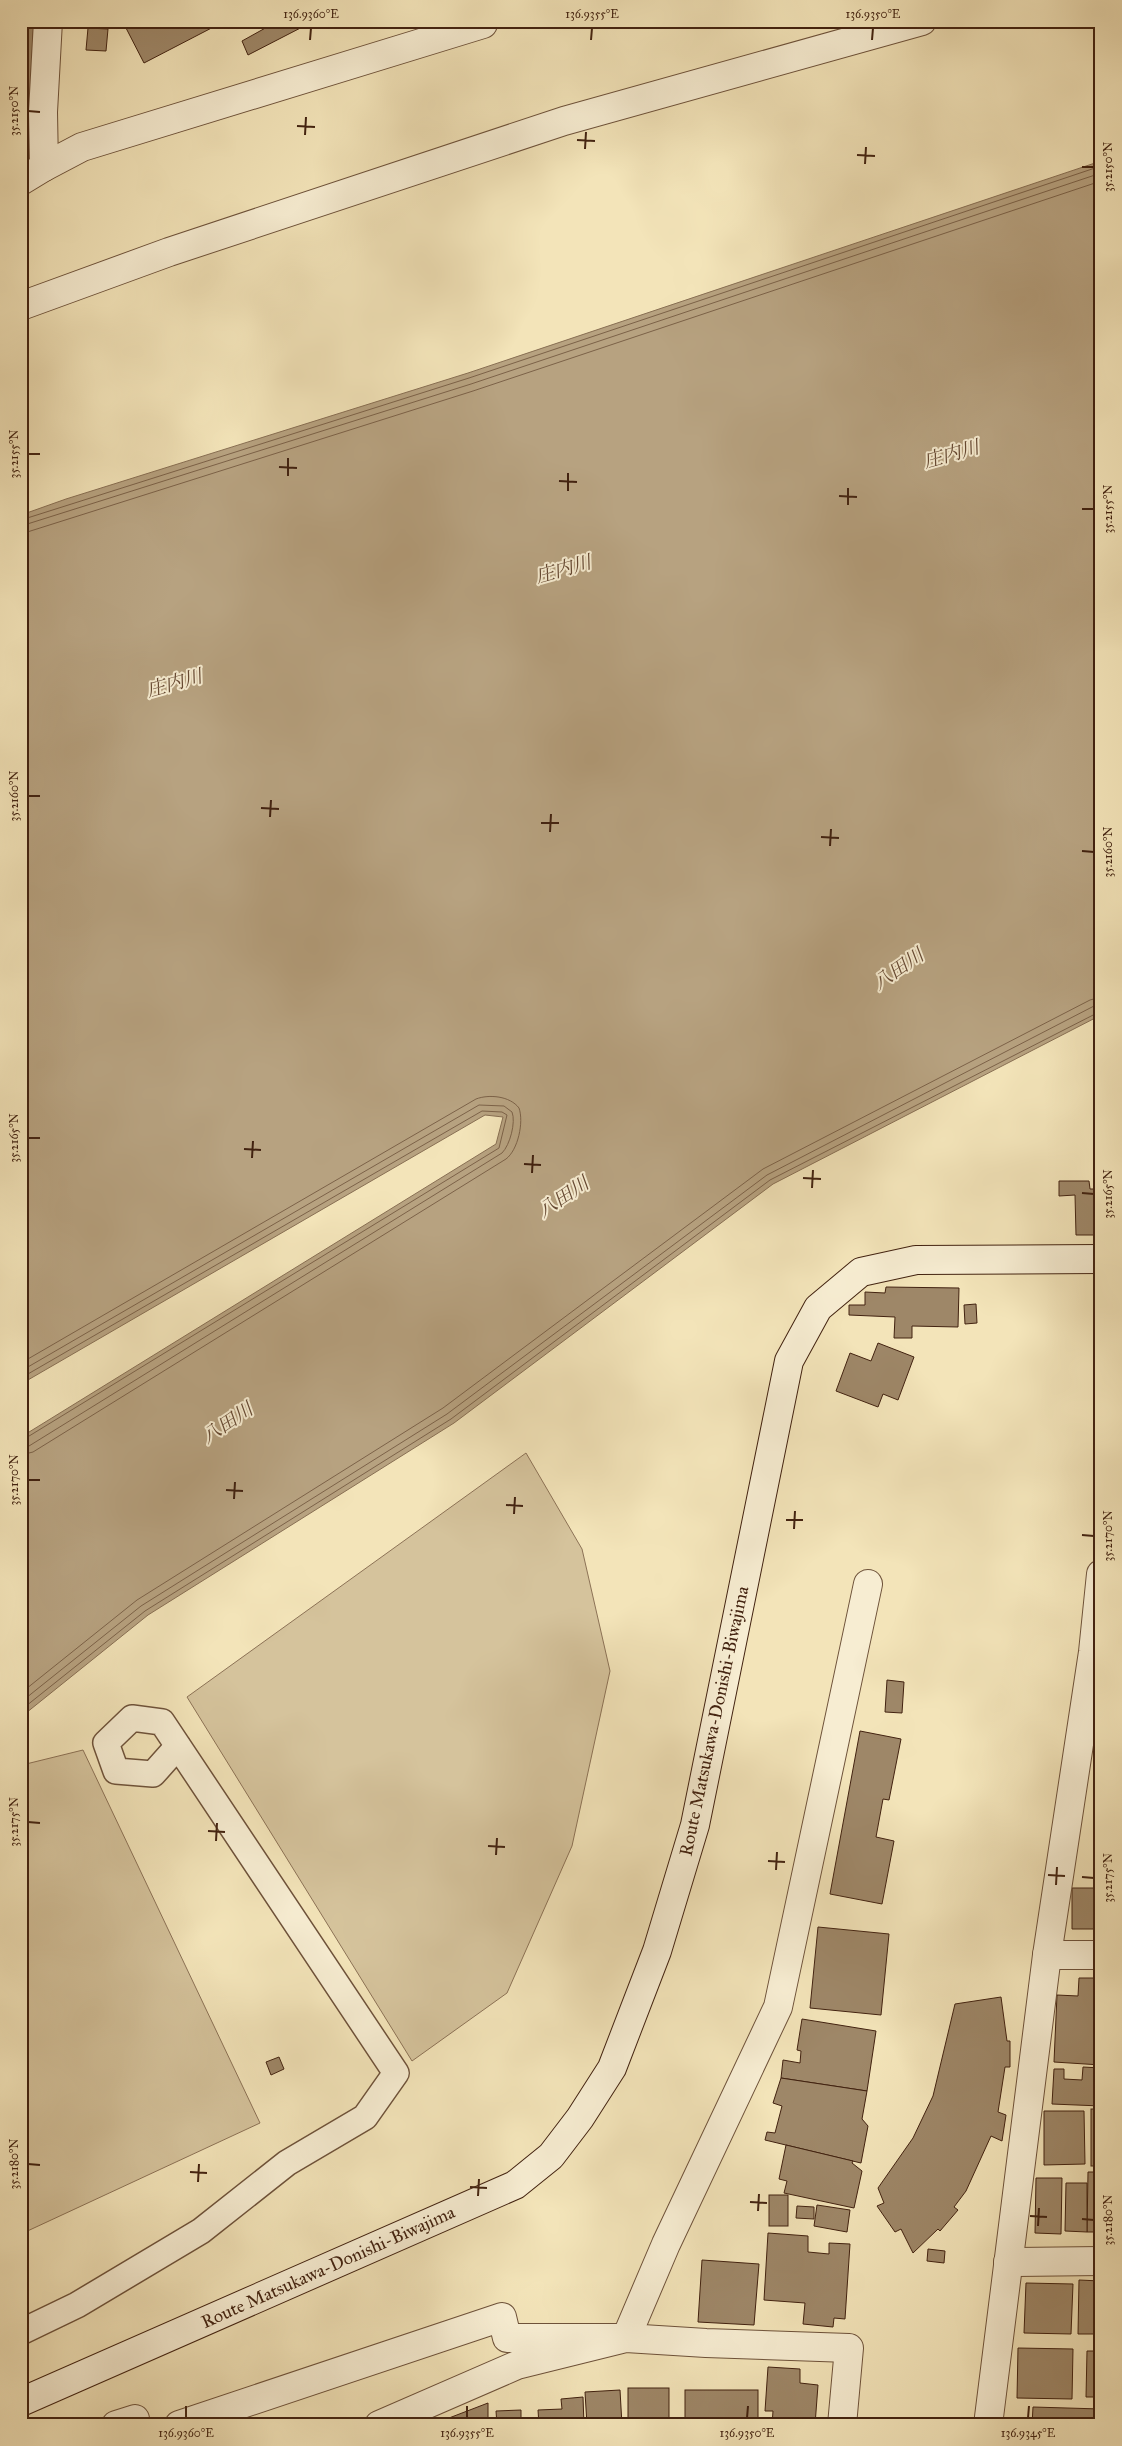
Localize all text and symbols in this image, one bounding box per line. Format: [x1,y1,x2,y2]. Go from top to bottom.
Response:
text: 136.9360°E [283,7,339,21]
text: 136.9355°E [565,7,619,21]
text: 136.9350°E [846,7,901,21]
text: 35.2150°N [7,86,21,136]
text: 35.2150°N [1101,142,1115,192]
text: 35.2155°N [7,430,21,478]
water label: 庄内川 [920,435,983,473]
text: 35.2155°N [1101,485,1115,533]
water label: 庄内川 [532,550,595,588]
water label: 庄内川 [143,664,206,702]
text: 35.2160°N [7,771,21,821]
text: 35.2160°N [1101,827,1115,877]
water label: 八田川 [868,942,930,995]
text: 35.2165°N [7,1113,21,1163]
text: 35.2165°N [1101,1169,1115,1219]
water label: 八田川 [533,1170,595,1222]
water label: 八田川 [197,1396,259,1448]
text: 35.2170°N [7,1454,21,1506]
text: 35.2170°N [1101,1510,1115,1562]
street label: Route Matsukawa-Donishi-Biwajima [675,1584,753,1858]
text: 35.2175°N [7,1797,21,1847]
text: 35.2175°N [1101,1853,1115,1903]
text: 35.2180°N [7,2138,21,2190]
text: 35.2180°N [1101,2194,1115,2246]
street label: Route Matsukawa-Donishi-Biwajima [198,2201,459,2333]
text: 136.9360°E [158,2426,214,2440]
text: 136.9355°E [440,2426,494,2440]
text: 136.9350°E [720,2426,775,2440]
text: 136.9345°E [1001,2426,1056,2440]

